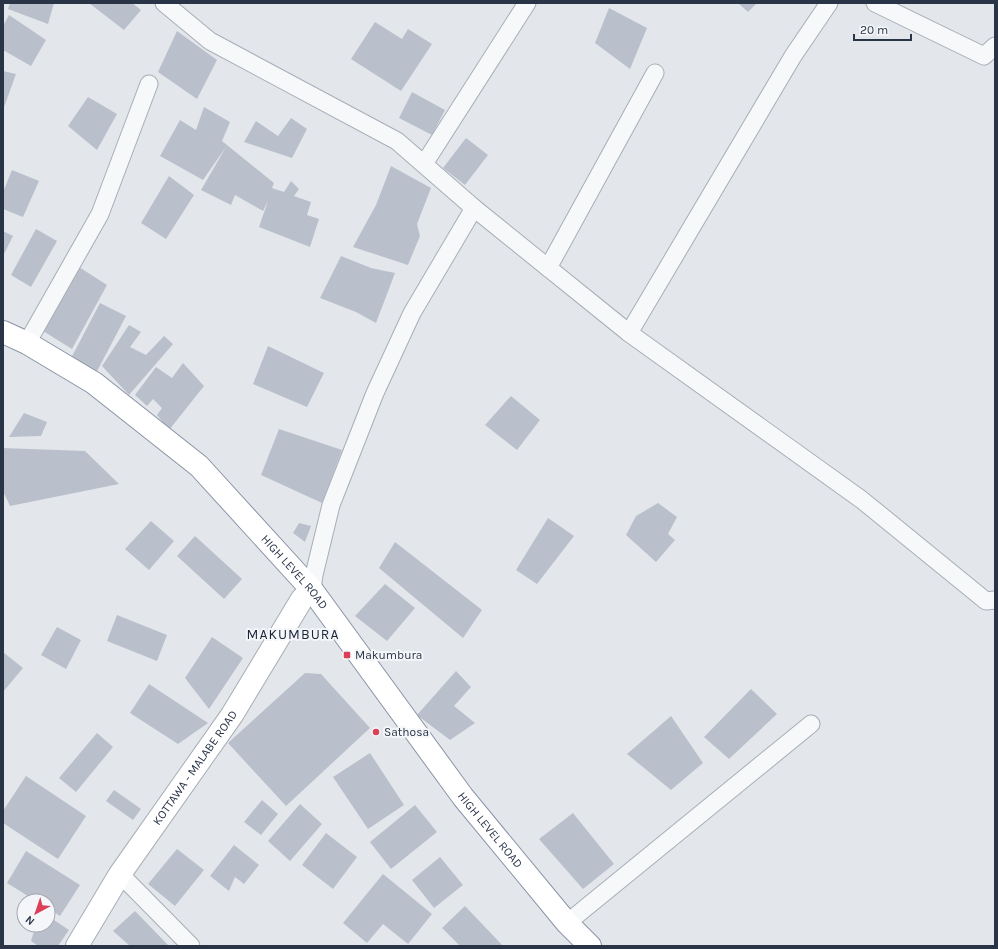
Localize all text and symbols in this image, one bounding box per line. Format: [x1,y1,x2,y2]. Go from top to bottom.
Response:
scale bar [854,16,911,42]
text: 20 m [860,23,888,37]
street label: HIGH LEVEL ROAD [258,532,331,612]
district label: MAKUMBURA [247,626,339,643]
place label: Makumbura [355,648,422,662]
marker: Makumbura [342,650,352,660]
street label: KOTTAWA - MALABE ROAD [150,708,240,828]
place label: Sathosa [384,725,429,739]
marker: Sathosa [371,727,381,737]
street label: HIGH LEVEL ROAD [455,789,526,871]
north arrow [16,893,56,933]
text: N [23,913,37,928]

